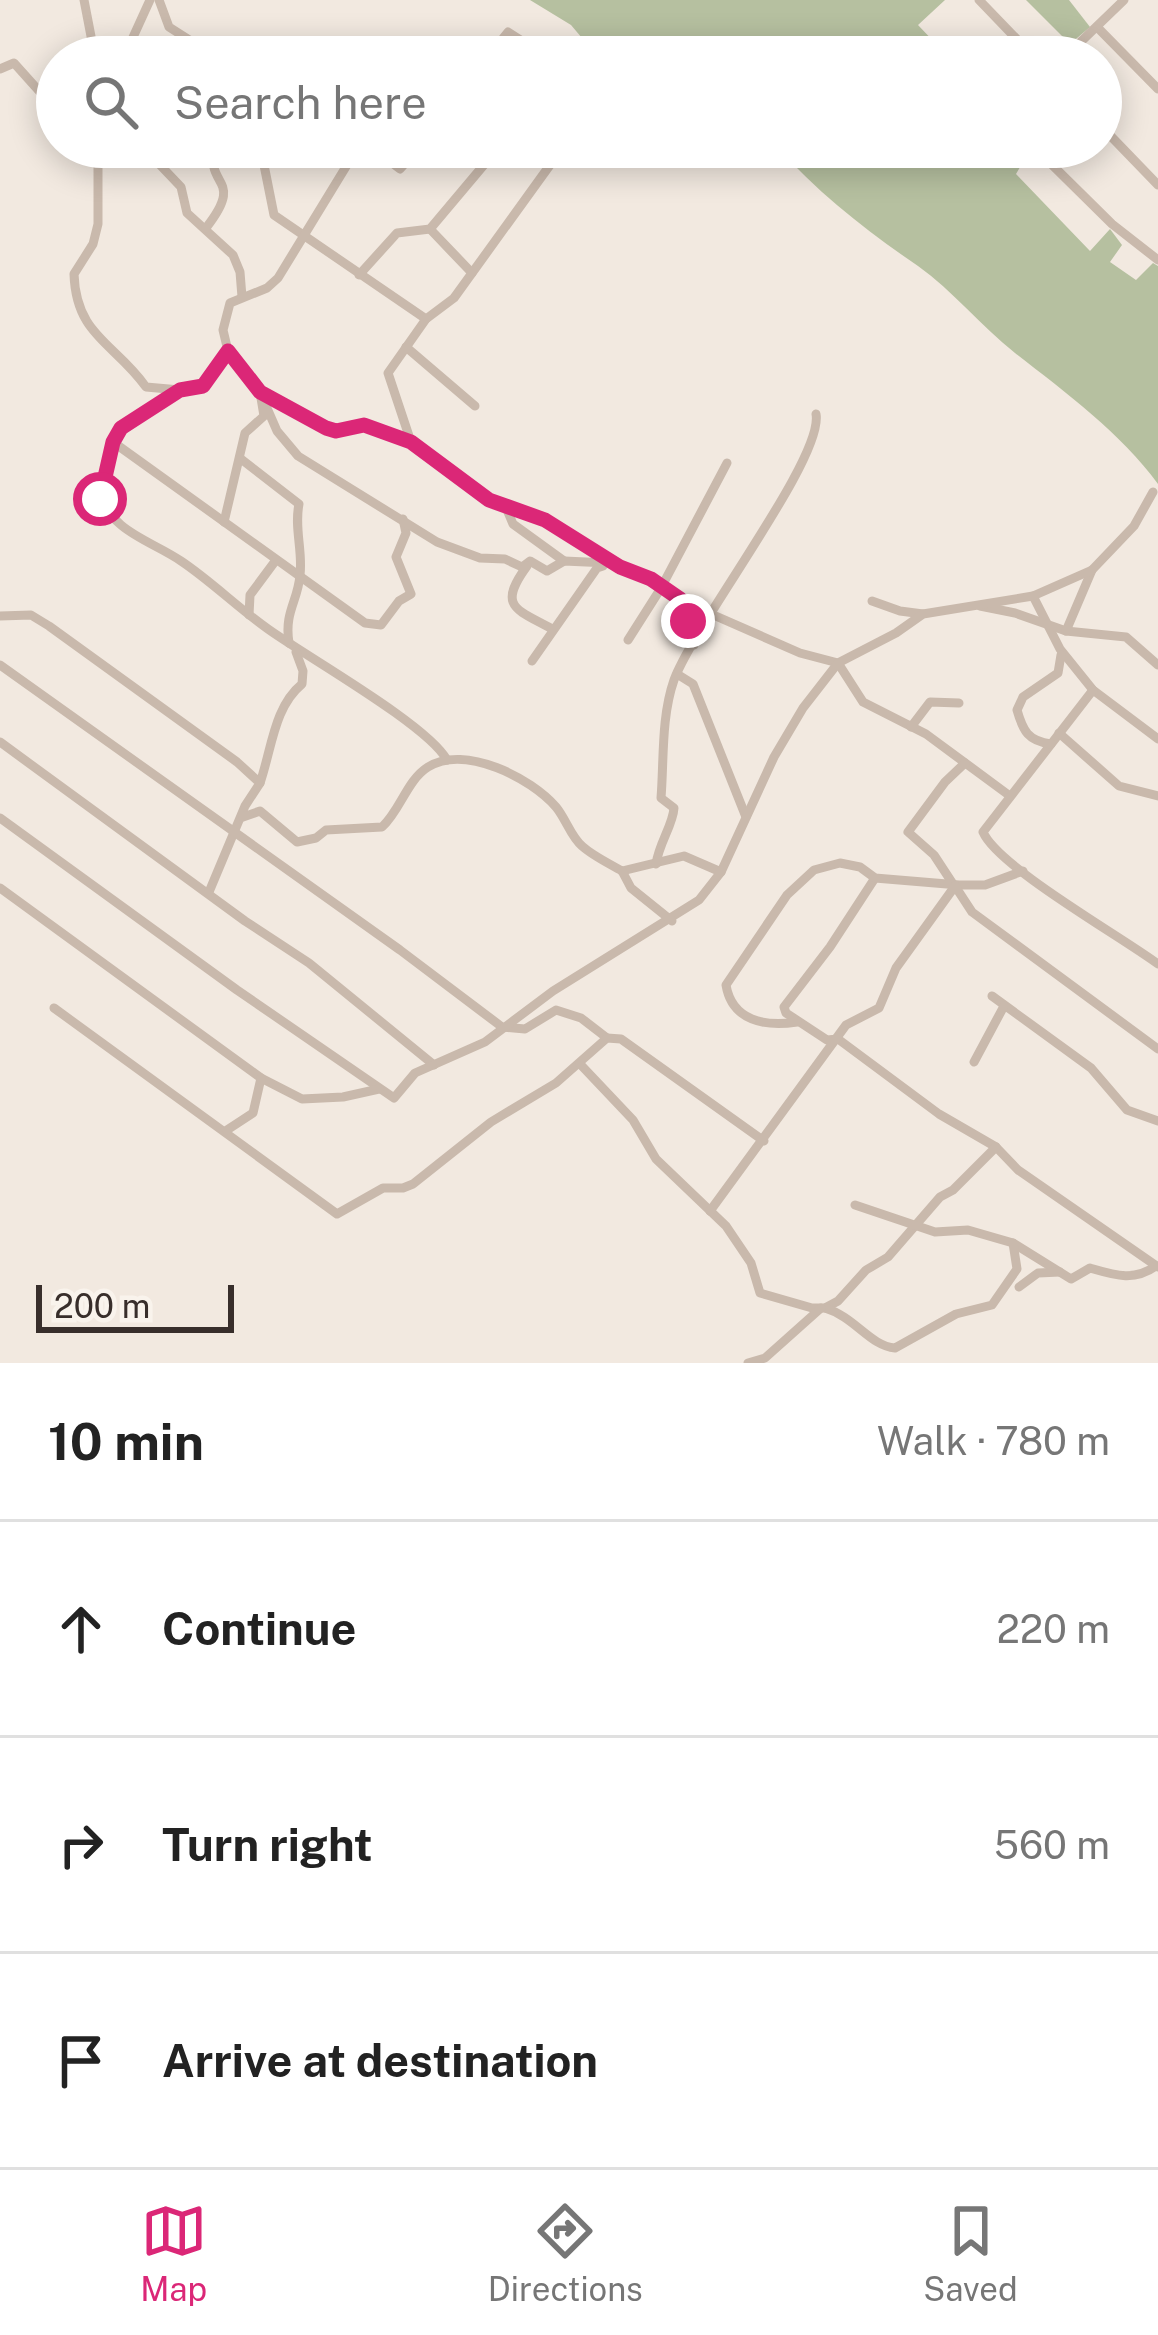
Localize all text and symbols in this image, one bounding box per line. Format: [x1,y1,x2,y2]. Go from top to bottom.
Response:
search box [36,36,1122,168]
icon: search [78,69,144,135]
text: Search here [174,76,427,129]
route start [73,472,127,526]
route end [661,594,715,648]
scale bar [36,1279,234,1332]
text: 200 m [54,1287,150,1325]
text: 10 min [48,1412,204,1471]
text: Walk · 780 m [877,1418,1110,1464]
icon: ahead [48,1596,114,1662]
text: Continue [162,1602,356,1655]
text: 220 m [996,1606,1110,1652]
icon: right [48,1812,114,1878]
text: Turn right [162,1818,373,1871]
text: 560 m [994,1822,1110,1868]
icon: arrive [48,2028,114,2094]
text: Arrive at destination [162,2034,598,2087]
tab: Map [140,2198,207,2308]
tab: Directions [488,2198,643,2308]
tab: Saved [923,2198,1018,2308]

